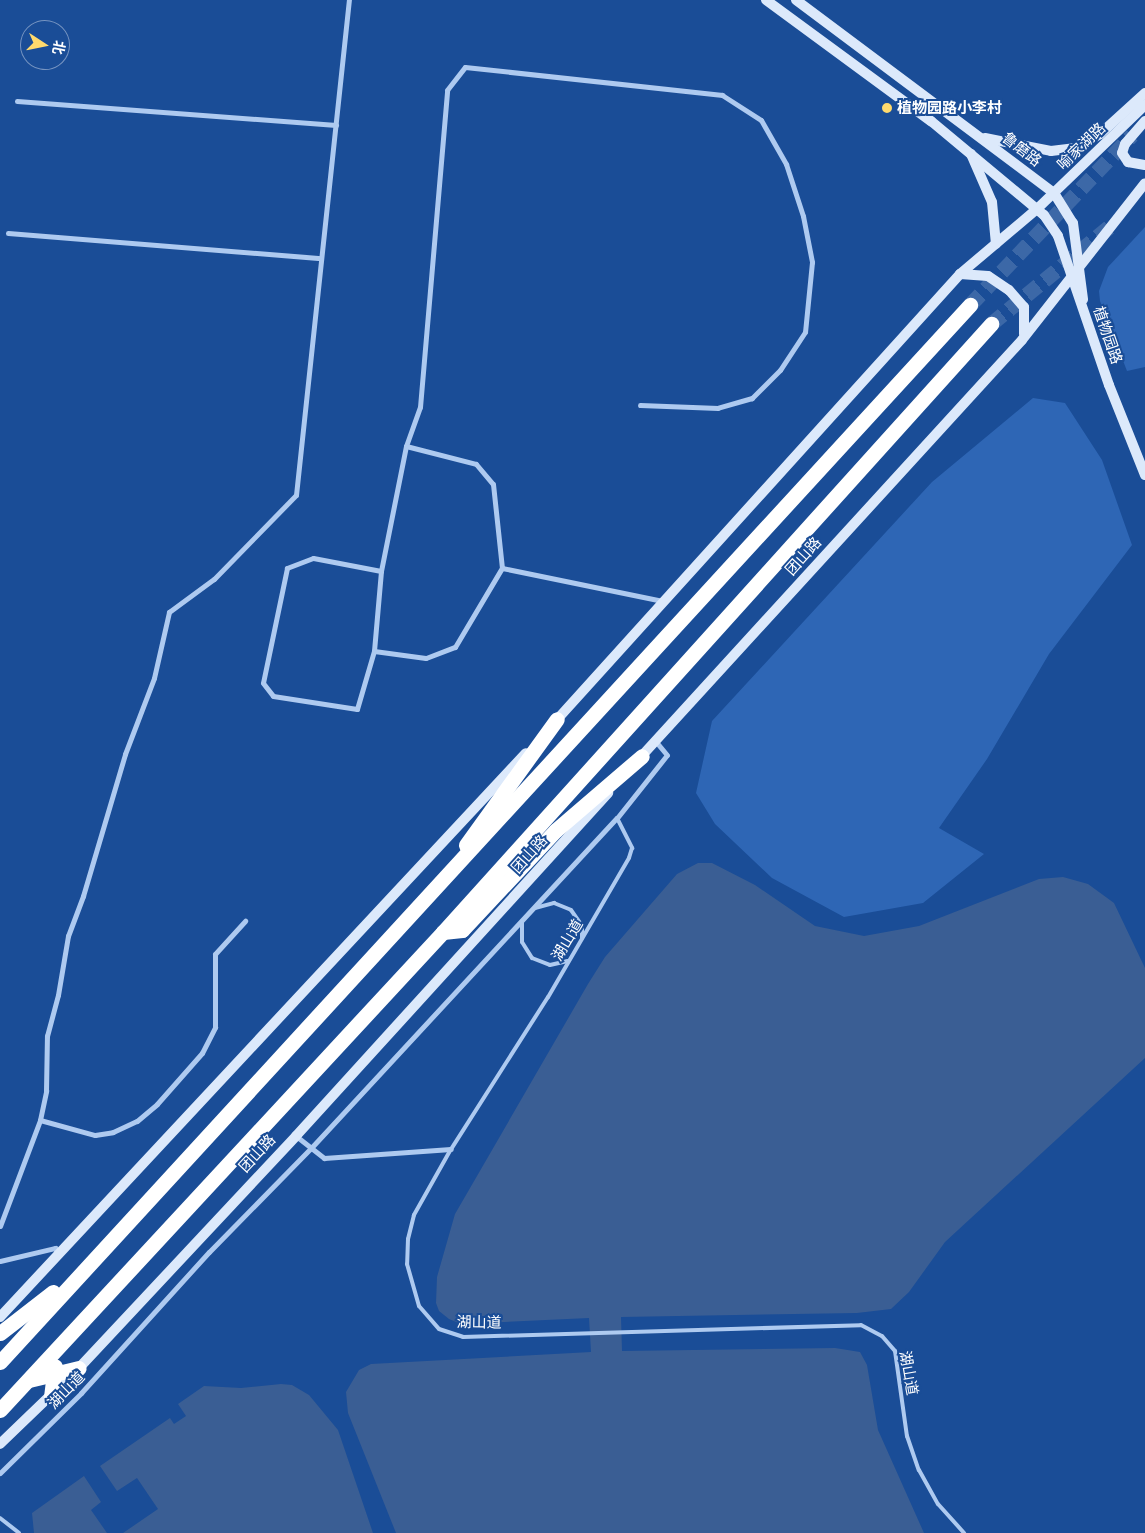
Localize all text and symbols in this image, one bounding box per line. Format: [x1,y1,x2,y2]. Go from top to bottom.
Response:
north arrow [20,20,70,70]
text: 北 [50,39,69,56]
place label: 植物园路小李村 [897,99,1002,117]
marker: 植物园路小李村 [881,102,893,114]
street label: 喻家湖路 [1053,119,1109,173]
street label: 鲁磨路 [999,128,1045,170]
street label: 植物园路 [1090,304,1126,366]
street label: 团山路 [781,533,825,579]
street label: 团山路 [507,831,551,877]
street label: 湖山道 [548,916,586,964]
street label: 团山路 [235,1130,279,1176]
street label: 湖山道 [456,1313,502,1331]
street label: 湖山道 [896,1349,922,1397]
street label: 湖山道 [44,1368,88,1412]

